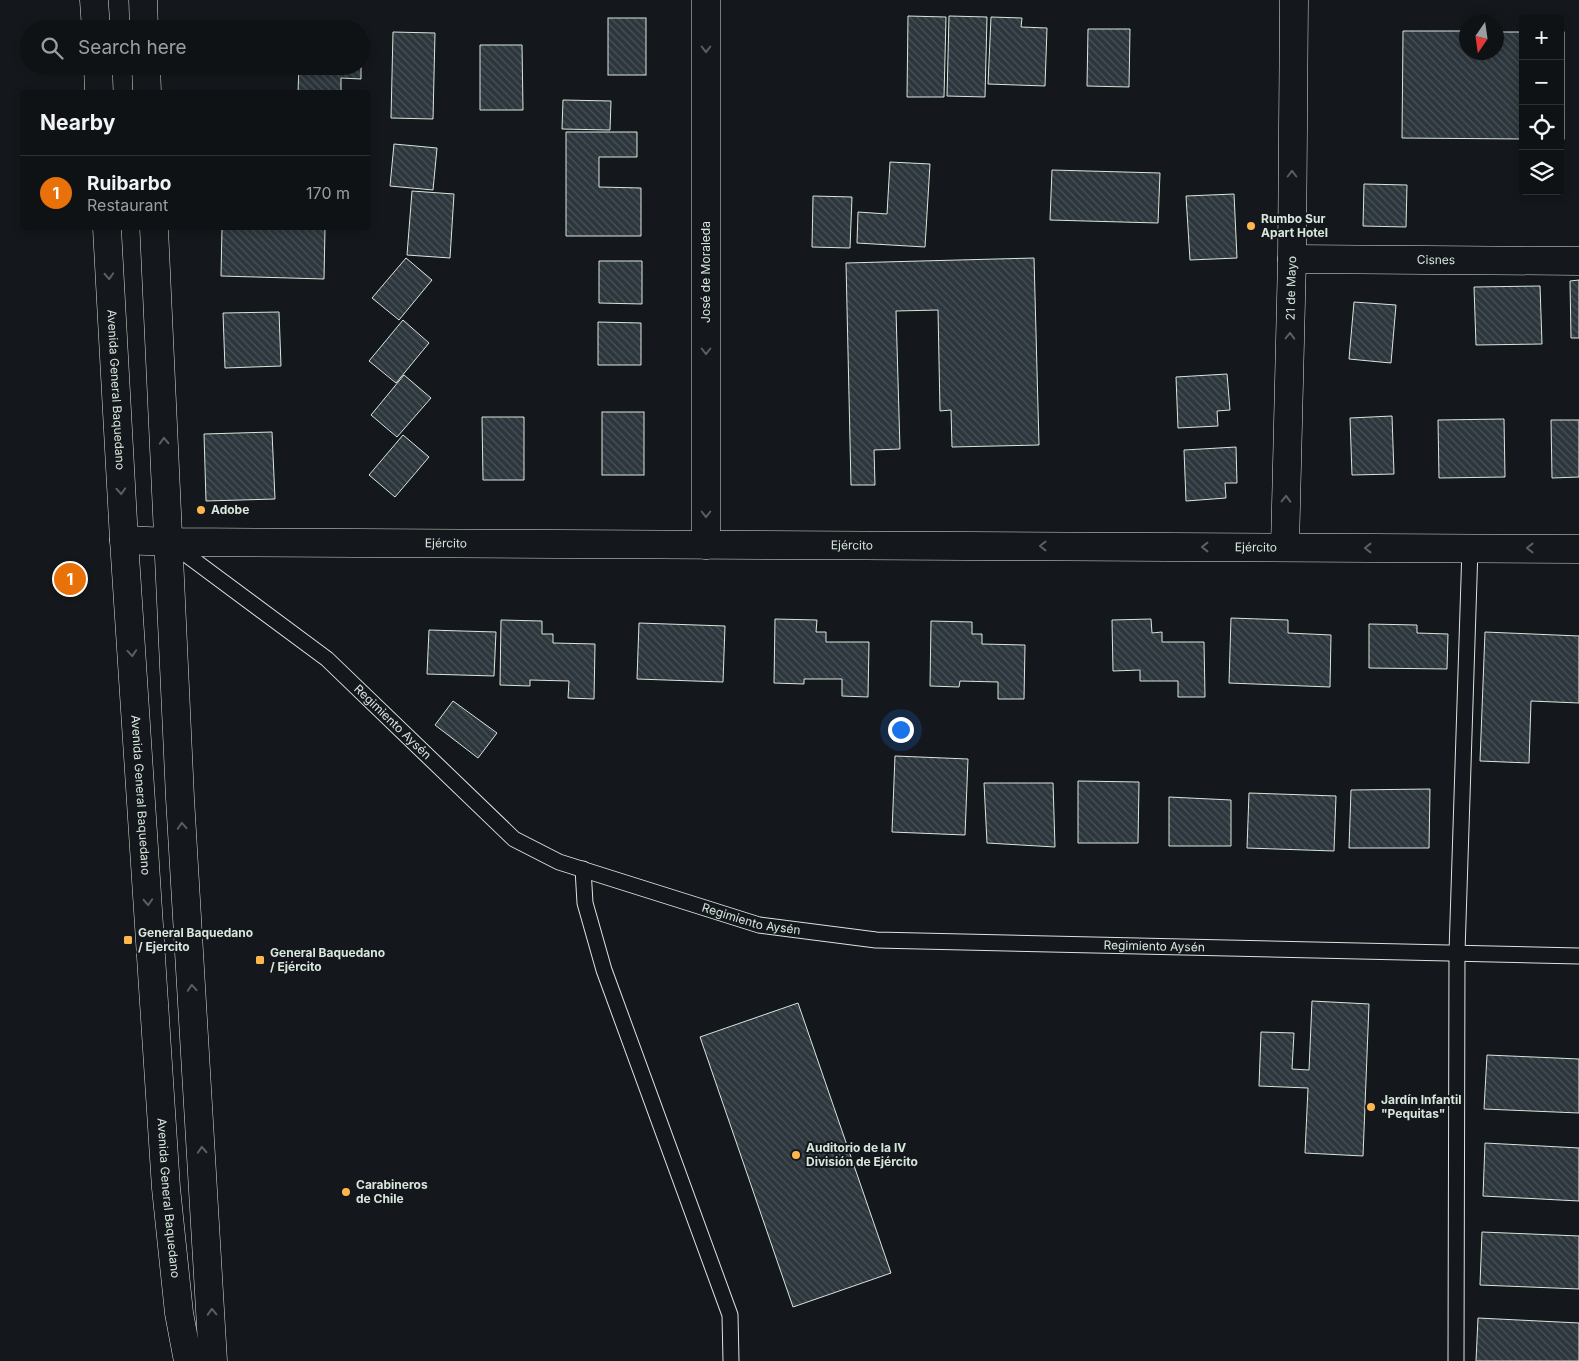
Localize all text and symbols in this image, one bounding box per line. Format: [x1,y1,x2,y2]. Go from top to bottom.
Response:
north arrow [1459,15,1504,60]
map controls [1519,15,1564,195]
button: + [1519,15,1564,60]
search box [20,20,370,75]
icon: search [38,34,66,62]
text: Search here [78,36,187,59]
one-way arrow [701,45,711,53]
button: − [1519,60,1564,105]
button: locate [1519,105,1564,150]
text: Nearby [40,110,115,135]
button: layers [1519,150,1564,195]
one-way arrow [1287,169,1297,177]
text: Ruibarbo [87,172,171,195]
text: 1 [53,183,59,203]
text: 170 m [306,183,350,203]
text: Restaurant [87,195,168,215]
place label: Rumbo Sur Apart Hotel [1261,211,1328,240]
marker: Rumbo Sur Apart Hotel [1245,220,1257,232]
street label: José de Moraleda [698,221,713,323]
street label: Cisnes [1417,252,1455,267]
street label: 21 de Mayo [1283,256,1299,320]
one-way arrow [104,272,115,280]
street label: Avenida General Baquedano [104,309,128,470]
one-way arrow [1285,332,1295,340]
one-way arrow [701,348,711,355]
one-way arrow [159,437,169,444]
one-way arrow [115,487,126,495]
one-way arrow [1281,494,1291,502]
place label: Adobe [211,502,249,517]
marker: Adobe [195,504,207,516]
one-way arrow [701,510,711,518]
street label: Ejército [425,535,467,550]
street label: Ejército [831,537,873,552]
street label: Ejército [1235,539,1277,555]
one-way arrow [1039,541,1046,551]
one-way arrow [1201,542,1209,552]
one-way arrow [1364,543,1372,553]
one-way arrow [1526,543,1534,553]
pin: 1 [54,560,86,598]
one-way arrow [126,649,137,657]
street label: Regimiento Aysén [351,681,435,762]
street label: Avenida General Baquedano [128,714,154,876]
your location [888,717,914,743]
one-way arrow [176,821,187,829]
one-way arrow [143,899,154,907]
street label: Regimiento Aysén [700,900,802,937]
place label: General Baquedano / Ejercito [138,925,253,954]
marker: General Baquedano / Ejercito [122,934,134,946]
street label: Regimiento Aysén [1103,937,1205,954]
place label: General Baquedano / Ejército [270,945,385,974]
marker: General Baquedano / Ejército [254,954,266,966]
one-way arrow [186,984,197,992]
place label: Jardín Infantil "Pequitas" [1381,1092,1461,1121]
marker: Jardín Infantil "Pequitas" [1365,1101,1377,1113]
street label: Avenida General Baquedano [154,1118,183,1279]
place label: Auditorio de la IV División de Ejército [806,1140,918,1169]
one-way arrow [196,1146,207,1154]
marker: Auditorio de la IV División de Ejército [790,1149,802,1161]
place label: Carabineros de Chile [356,1177,428,1206]
marker: Carabineros de Chile [340,1186,352,1198]
one-way arrow [206,1308,217,1316]

